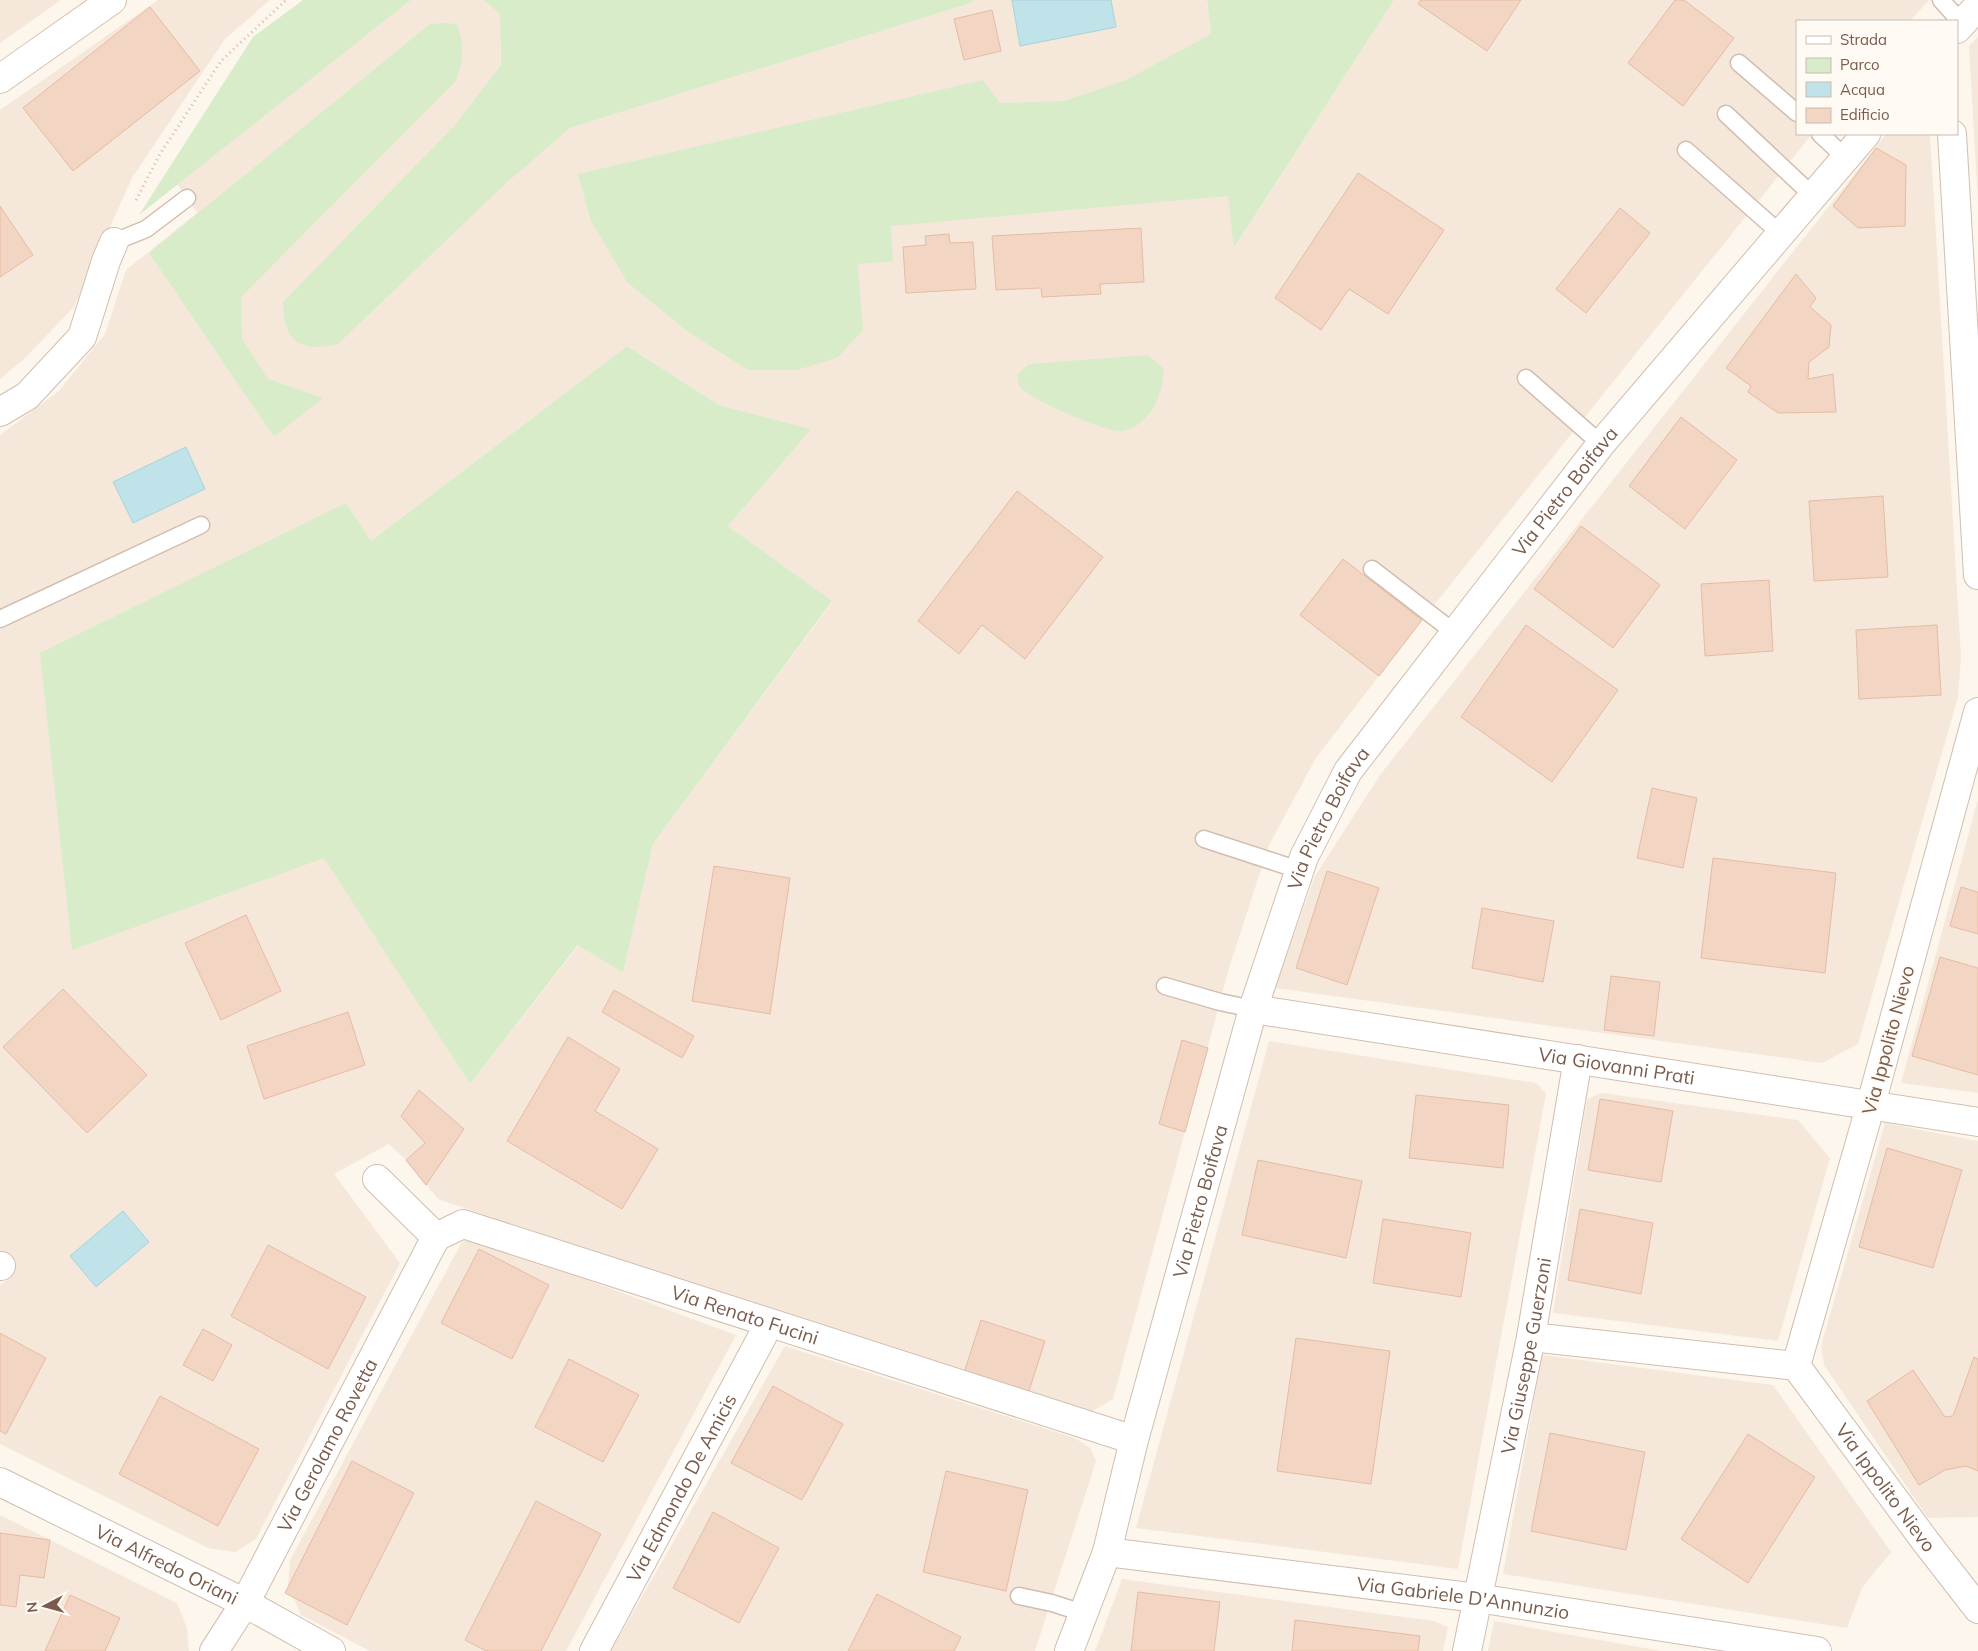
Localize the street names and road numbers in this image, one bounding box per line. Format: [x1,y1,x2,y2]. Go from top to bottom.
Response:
street label: Via Pietro Boifava [1507,422,1623,561]
street label: Via Pietro Boifava [1282,742,1374,893]
street label: Via Ippolito Nievo [1856,963,1920,1117]
street label: Via Giovanni Prati [1537,1042,1697,1090]
street label: Via Pietro Boifava [1167,1122,1233,1281]
street label: Via Giuseppe Guerzoni [1495,1256,1556,1456]
street label: Via Renato Fucini [668,1280,822,1350]
street label: Via Gerolamo Rovetta [272,1354,383,1536]
street label: Via Edmondo De Amicis [621,1389,742,1586]
street label: Via Ippolito Nievo [1830,1419,1941,1557]
street label: Via Alfredo Oriani [91,1519,242,1610]
street label: Via Gabriele D'Annunzio [1355,1571,1571,1624]

